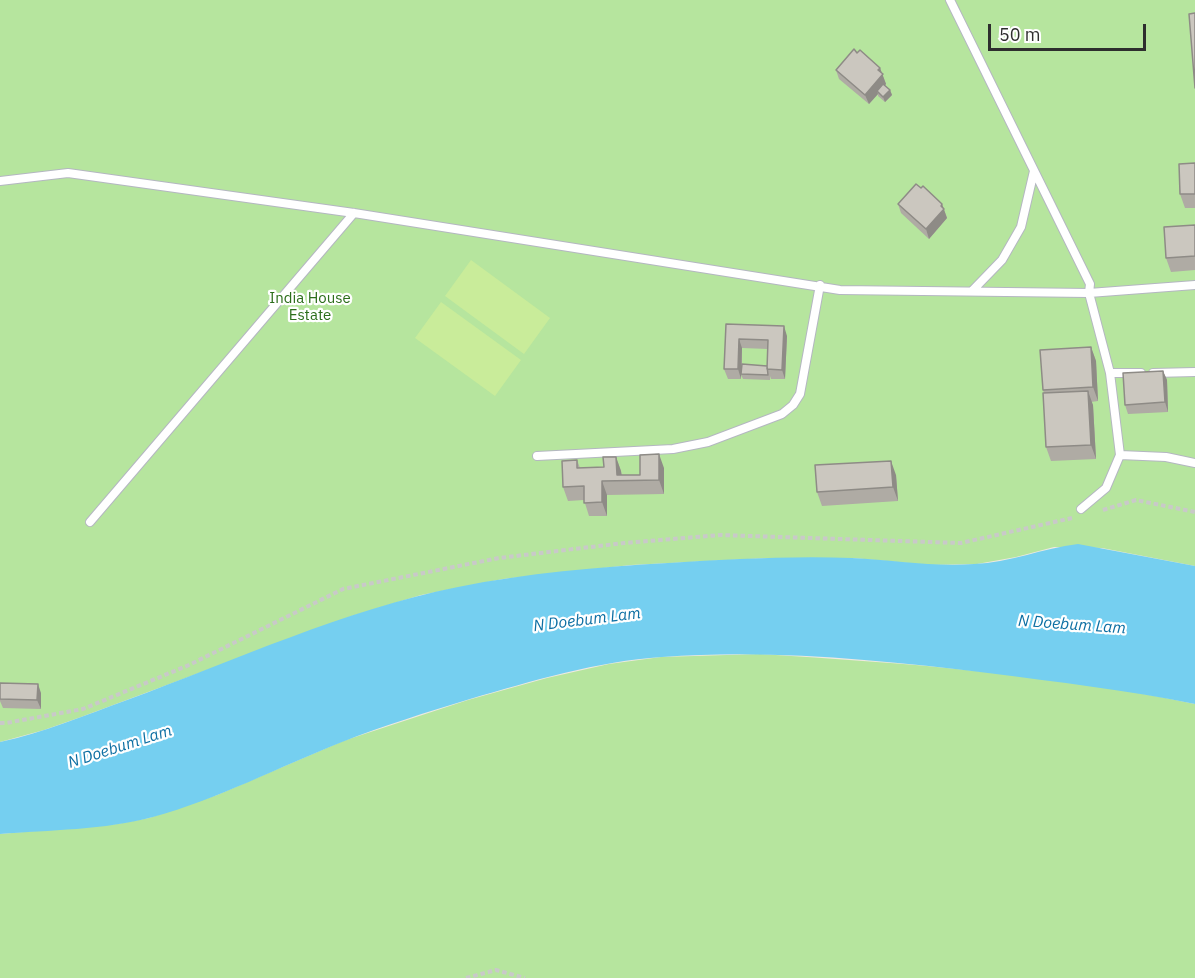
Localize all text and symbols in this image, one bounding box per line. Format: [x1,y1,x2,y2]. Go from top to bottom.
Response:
scale bar [991,12,1148,50]
text: 50 m [999,23,1041,46]
park label: India House Estate [269,290,351,325]
water label: N Doebum Lam [532,604,642,636]
water label: N Doebum Lam [1017,612,1127,638]
water label: N Doebum Lam [66,721,174,773]

